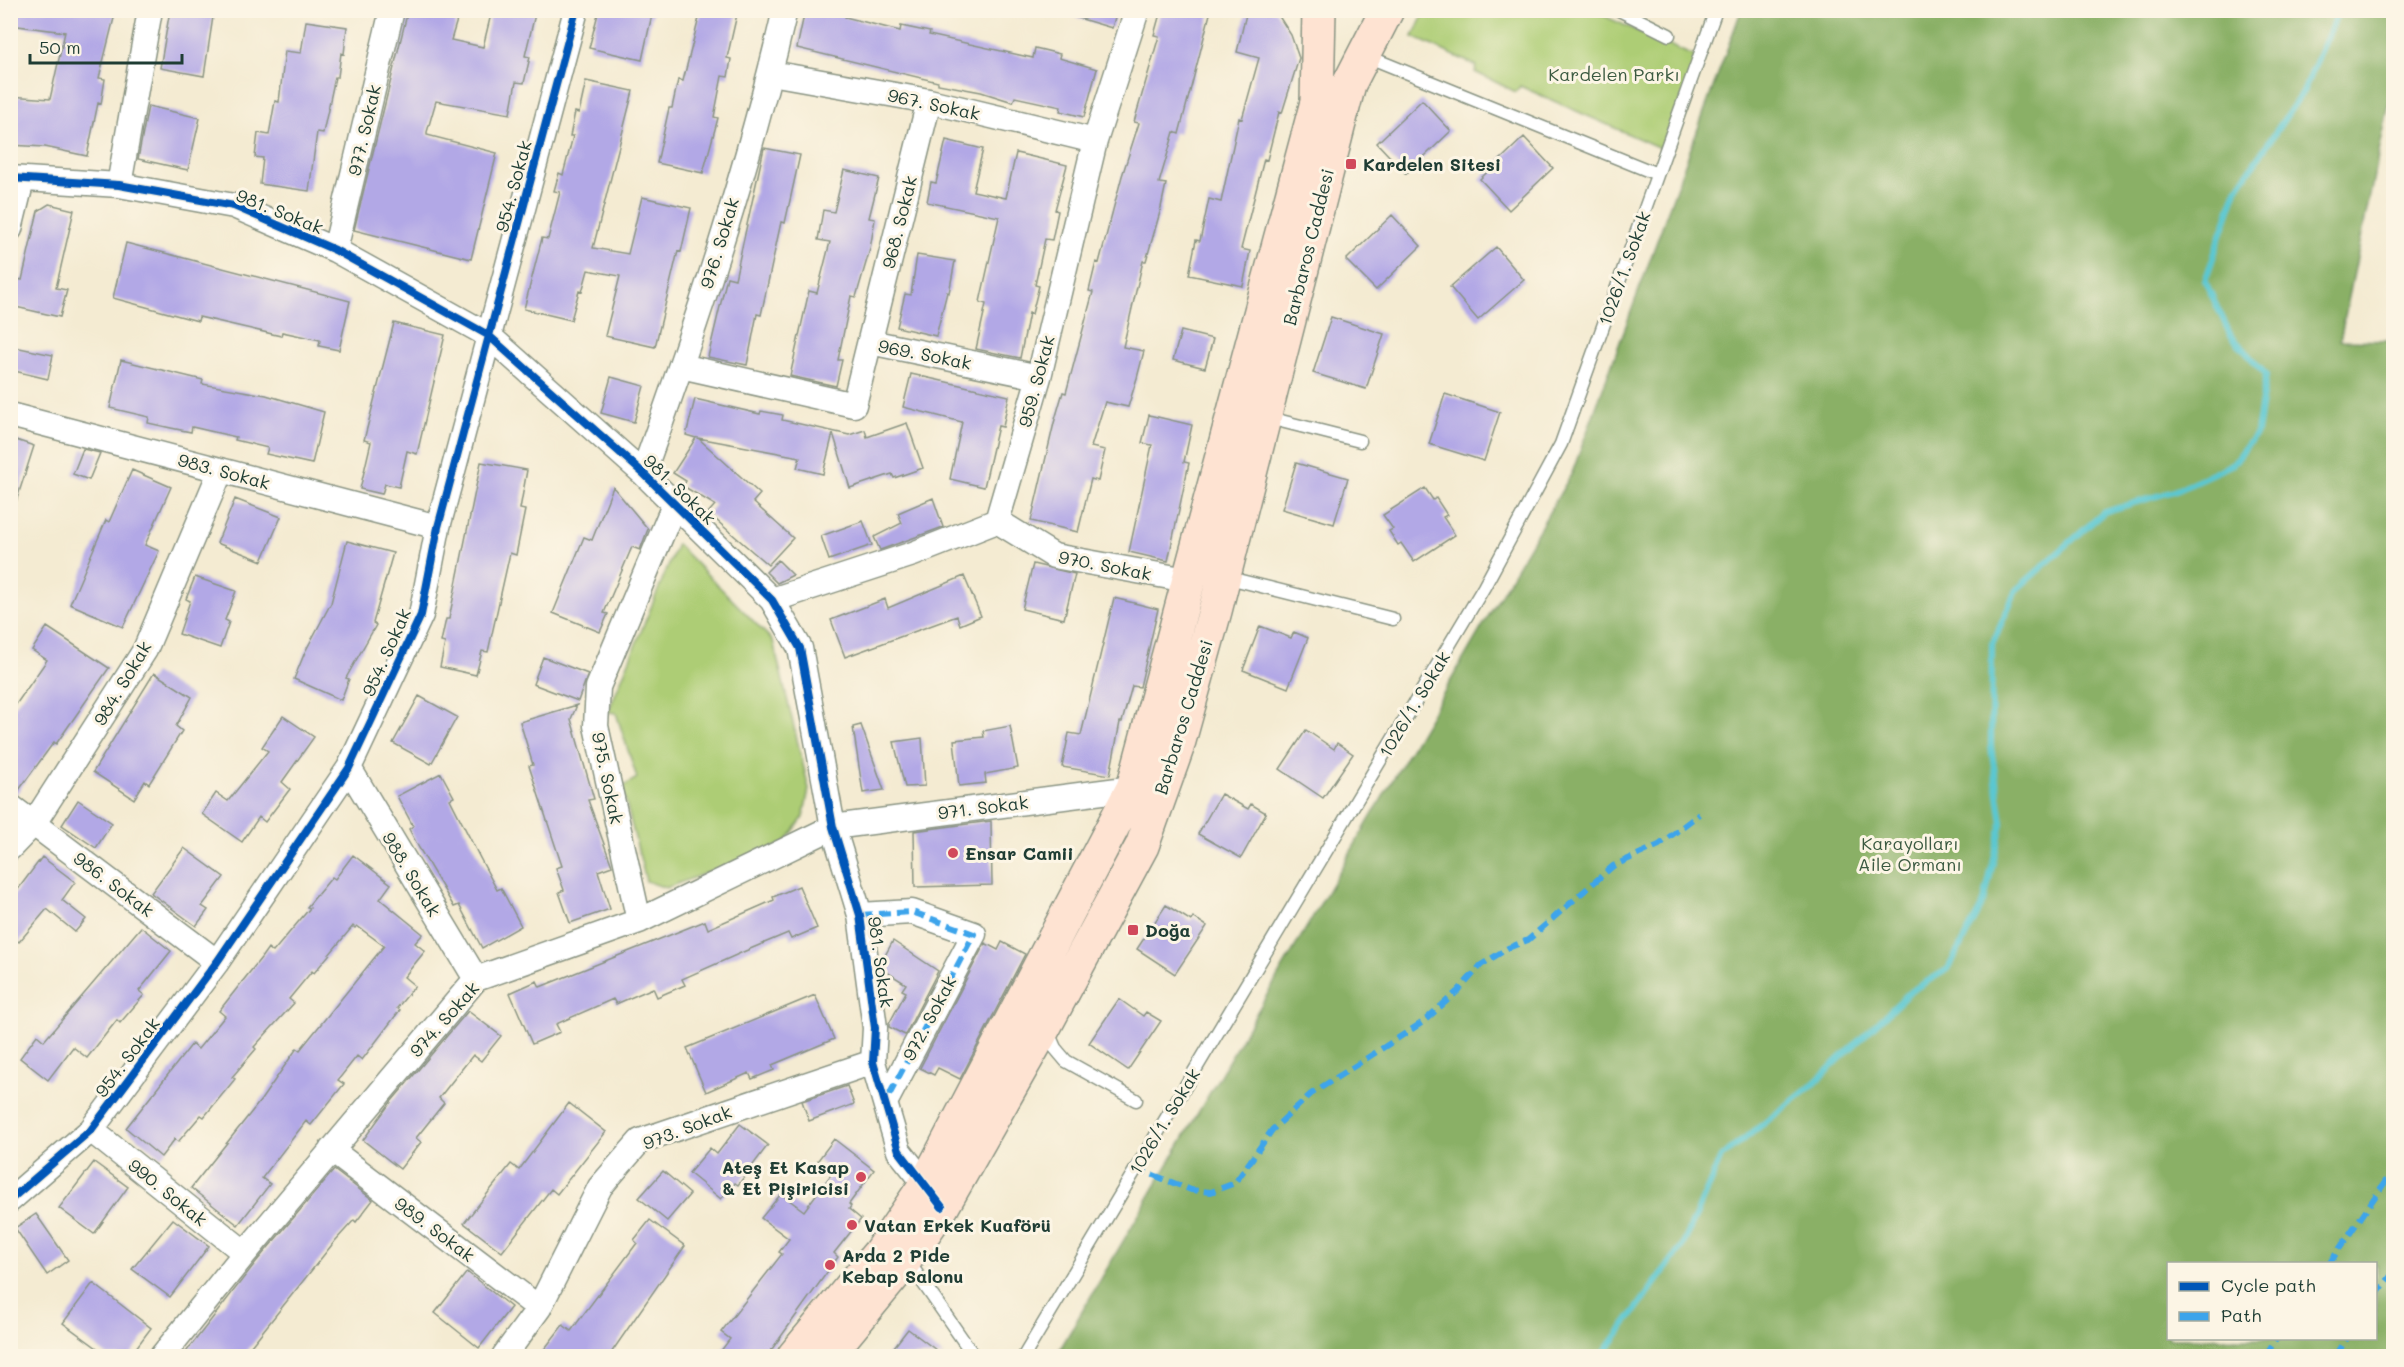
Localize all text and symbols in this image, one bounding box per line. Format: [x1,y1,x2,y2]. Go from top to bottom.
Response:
scale bar [30,27,182,65]
text: 50 m [39,35,81,59]
park label: Kardelen Parkı [1548,62,1680,86]
street label: 977. Sokak [342,82,386,178]
street label: 967. Sokak [886,83,982,125]
street label: 954. Sokak [489,138,537,234]
place label: Kardelen Sitesi [1363,152,1501,176]
marker: Kardelen Sitesi [1344,157,1358,171]
street label: Barbaros Caddesi [1277,166,1339,328]
street label: 968. Sokak [876,173,922,271]
street label: 981. Sokak [233,183,327,239]
street label: 976. Sokak [694,195,744,291]
street label: 1026/1. Sokak [1592,208,1656,328]
street label: 959. Sokak [1012,332,1060,430]
street label: 969. Sokak [876,333,974,375]
street label: 983. Sokak [175,447,273,495]
street label: 981. Sokak [639,448,721,530]
street label: 970. Sokak [1057,544,1153,586]
street label: 954. Sokak [356,604,416,700]
street label: 984. Sokak [87,636,157,730]
street label: Barbaros Caddesi [1148,637,1218,797]
street label: 1026/1. Sokak [1373,646,1455,762]
street label: 975. Sokak [587,730,629,826]
street label: 971. Sokak [936,790,1030,824]
street label: 988. Sokak [377,827,447,921]
park label: Karayolları Aile Ormanı [1858,831,1962,876]
place label: Ensar Camii [965,841,1074,865]
street label: 986. Sokak [69,846,159,922]
marker: Ensar Camii [946,846,960,860]
street label: 981. Sokak [863,915,899,1009]
place label: Doğa [1145,918,1191,942]
marker: Doğa [1126,923,1140,937]
street label: 972. Sokak [897,971,961,1065]
street label: 974. Sokak [404,976,484,1062]
street label: 954. Sokak [89,1012,165,1102]
street label: 1026/1. Sokak [1123,1063,1205,1179]
street label: 973. Sokak [639,1099,735,1155]
street label: 990. Sokak [124,1153,212,1231]
place label: Ateş Et Kasap & Et Pişiricisi [722,1155,849,1200]
marker: Ateş Et Kasap & Et Pişiricisi [854,1170,868,1184]
street label: 989. Sokak [390,1191,480,1267]
place label: Vatan Erkek Kuaförü [864,1213,1051,1237]
marker: Vatan Erkek Kuaförü [845,1218,859,1232]
place label: Arda 2 Pide Kebap Salonu [842,1243,964,1288]
marker: Arda 2 Pide Kebap Salonu [823,1258,837,1272]
legend [2167,1262,2377,1340]
text: Cycle path [2221,1273,2316,1297]
text: Path [2221,1303,2261,1327]

